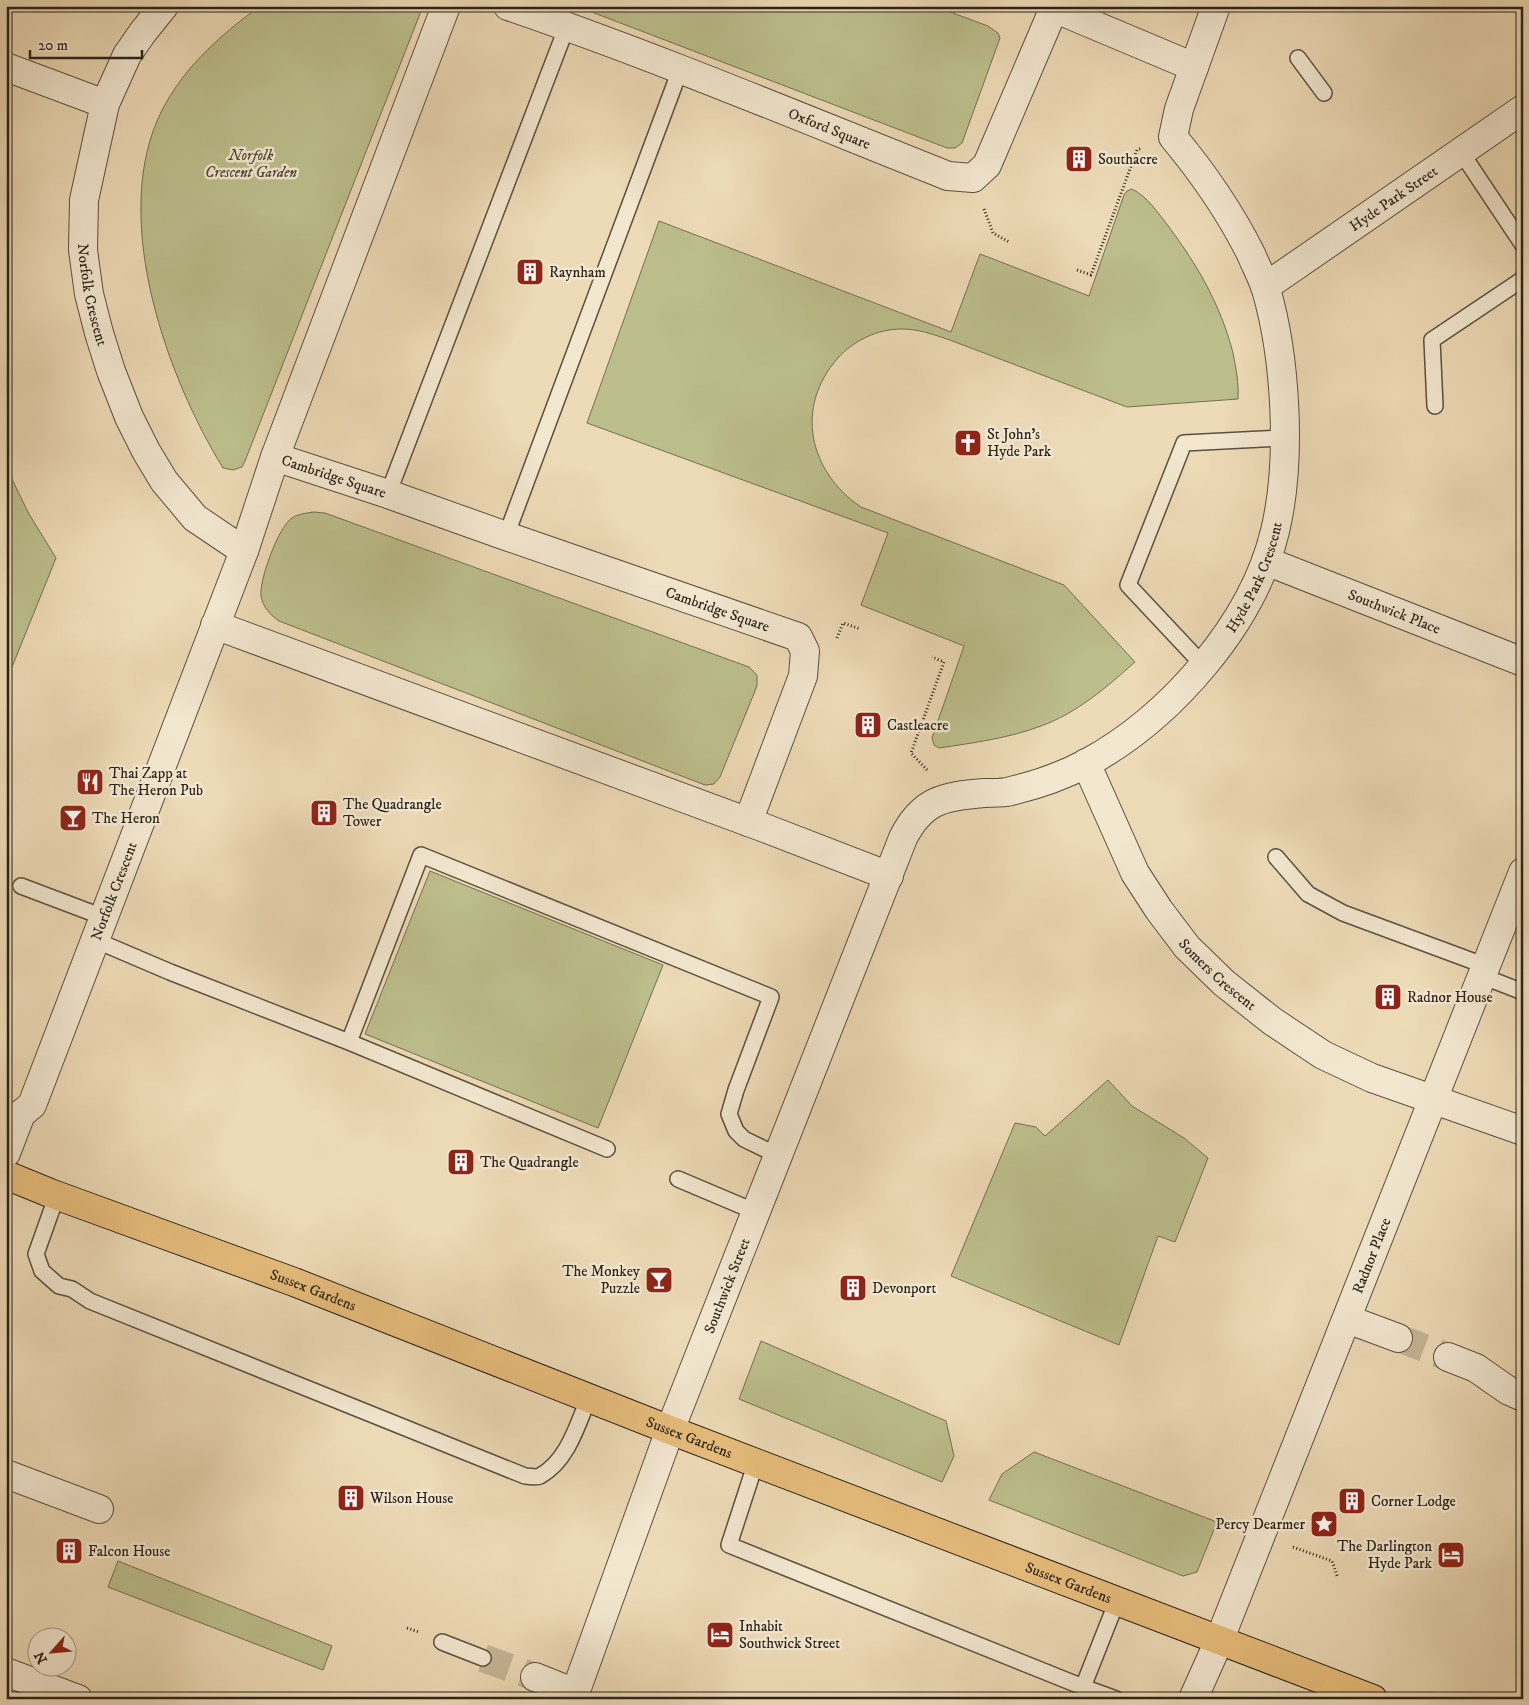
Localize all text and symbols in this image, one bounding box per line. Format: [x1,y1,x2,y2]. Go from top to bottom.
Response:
scale bar [30,28,142,60]
text: 20 m [38,36,68,55]
street label: Oxford Square [785,104,873,154]
building icon: Southacre [1064,144,1094,174]
park label: Norfolk Crescent Garden [205,146,297,182]
place label: Southacre [1098,150,1158,169]
street label: Hyde Park Street [1346,162,1442,236]
street label: Norfolk Crescent [73,243,112,348]
building icon: Raynham [515,257,545,287]
place label: Raynham [549,263,606,282]
place label: St John's Hyde Park [987,425,1052,461]
church icon: St John's Hyde Park [953,428,983,458]
street label: Cambridge Square [279,451,389,503]
street label: Hyde Park Crescent [1222,520,1287,636]
street label: Cambridge Square [663,583,772,636]
street label: Southwick Place [1345,585,1443,639]
building icon: Castleacre [853,710,883,740]
place label: Castleacre [887,716,948,735]
place label: Thai Zapp at The Heron Pub [109,764,203,800]
restaurant icon: Thai Zapp at The Heron Pub [75,767,105,797]
place label: The Quadrangle Tower [343,795,442,831]
building icon: The Quadrangle Tower [309,798,339,828]
bar icon: The Heron [58,803,88,833]
place label: The Heron [92,809,160,828]
street label: Norfolk Crescent [87,839,142,943]
street label: Somers Crescent [1174,935,1260,1015]
building icon: Radnor House [1373,982,1403,1012]
place label: Radnor House [1407,988,1493,1007]
building icon: The Quadrangle [446,1147,476,1177]
place label: The Quadrangle [480,1153,579,1172]
street label: Radnor Place [1348,1215,1395,1296]
street label: Southwick Street [700,1235,755,1336]
place label: The Monkey Puzzle [562,1262,641,1298]
street label: Sussex Gardens [267,1265,359,1316]
bar icon: The Monkey Puzzle [644,1265,674,1295]
building icon: Devonport [838,1273,868,1303]
place label: Devonport [872,1279,936,1298]
street label: Sussex Gardens [643,1413,735,1463]
building icon: Wilson House [336,1483,366,1513]
building icon: Corner Lodge [1337,1486,1367,1516]
place label: Wilson House [369,1489,454,1508]
place label: Corner Lodge [1371,1492,1456,1511]
place icon: Percy Dearmer [1309,1509,1339,1539]
place label: Percy Dearmer [1216,1515,1305,1534]
building icon: Falcon House [54,1536,84,1566]
place label: The Darlington Hyde Park [1337,1537,1433,1573]
hotel icon: The Darlington Hyde Park [1436,1540,1466,1570]
place label: Falcon House [88,1542,171,1561]
street label: Sussex Gardens [1022,1558,1114,1608]
place label: Inhabit Southwick Street [739,1617,840,1653]
hotel icon: Inhabit Southwick Street [705,1620,735,1650]
north arrow [28,1628,78,1678]
text: N [30,1648,52,1667]

